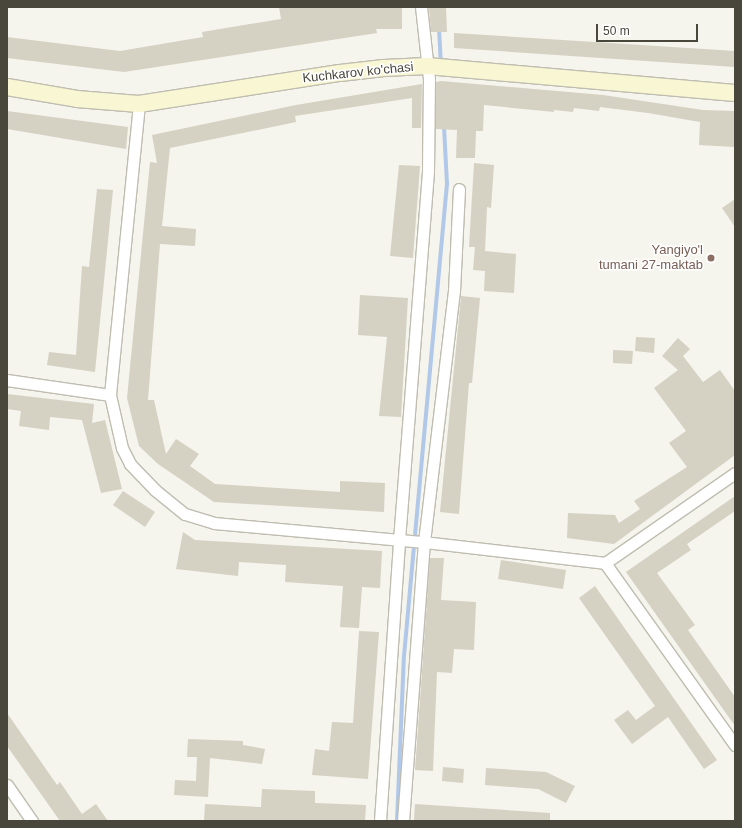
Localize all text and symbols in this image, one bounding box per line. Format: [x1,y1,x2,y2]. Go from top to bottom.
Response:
scale bar [598,16,700,42]
text: 50 m [603,24,630,38]
street label: Kuchkarov ko'chasi [302,59,414,87]
place label: Yangiyo'l tumani 27-maktab [599,243,703,274]
marker: Yangiyo'l tumani 27-maktab [706,253,716,263]

